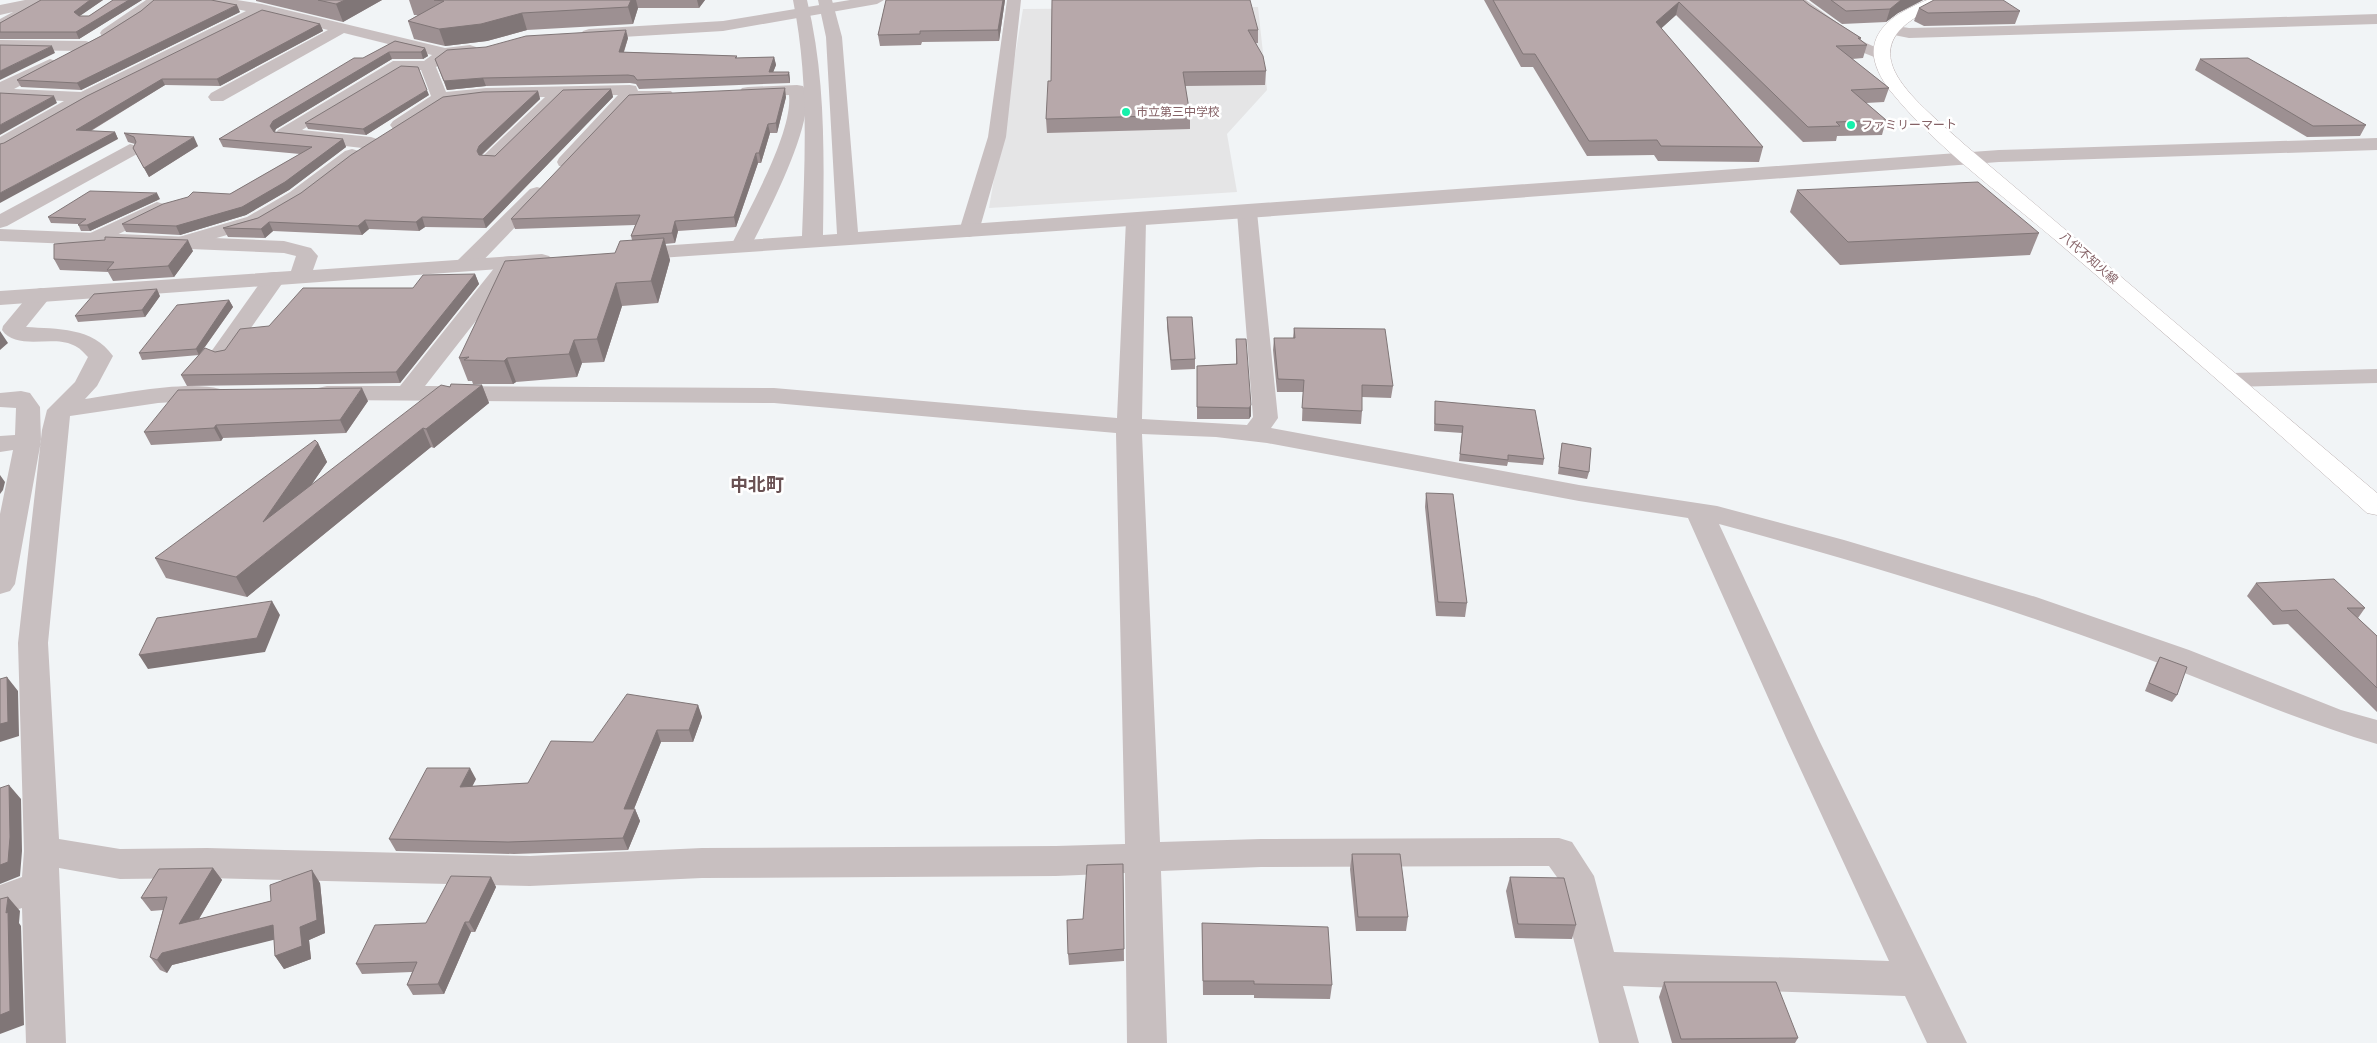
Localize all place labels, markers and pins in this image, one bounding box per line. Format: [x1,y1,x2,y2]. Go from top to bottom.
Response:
place label: 市立第三中学校 [1136,105,1220,119]
marker: 市立第三中学校 [1120,106,1132,118]
place label: ファミリーマート [1861,118,1957,132]
marker: ファミリーマート [1845,119,1857,131]

